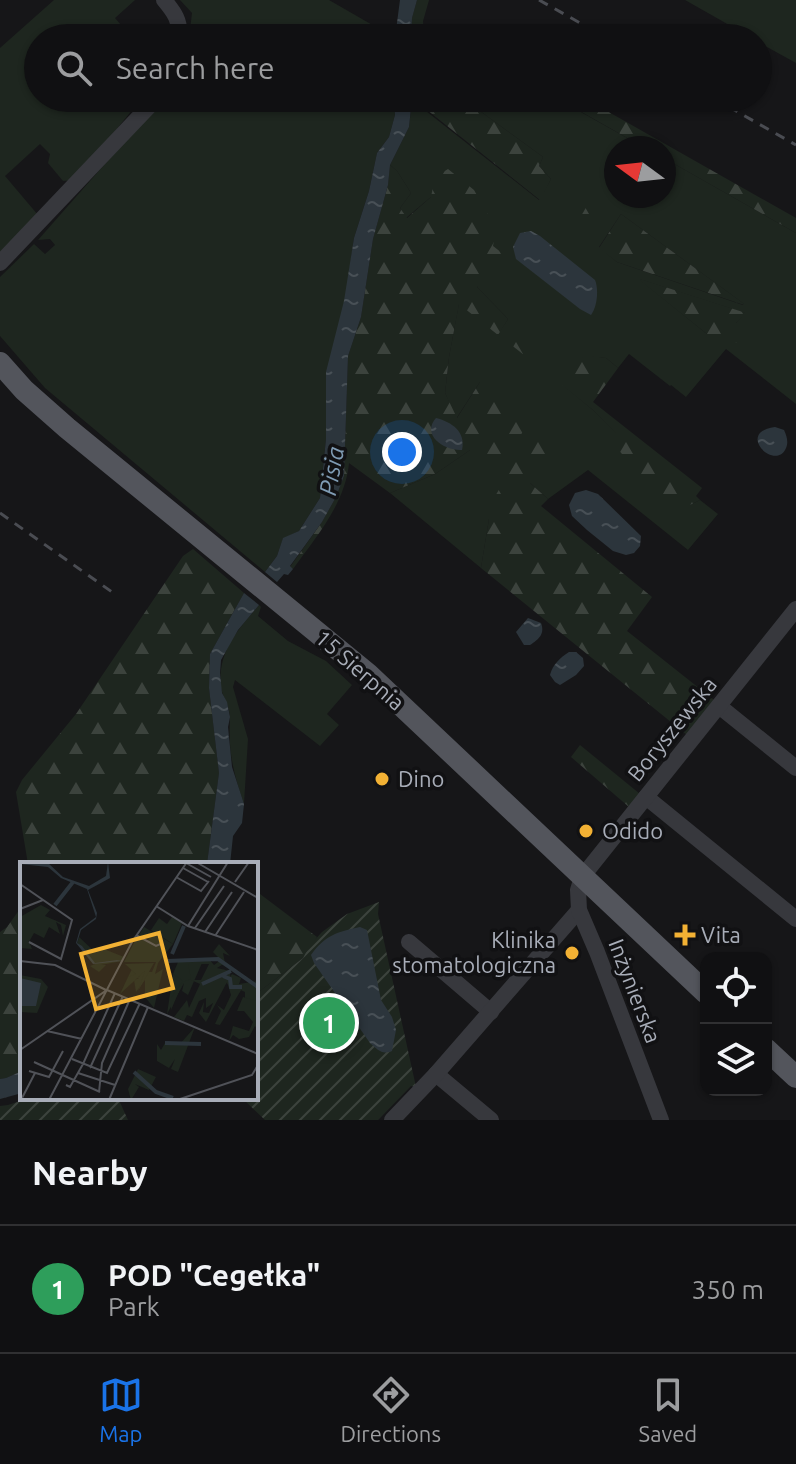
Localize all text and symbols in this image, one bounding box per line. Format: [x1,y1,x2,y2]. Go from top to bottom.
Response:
search box [24,24,772,112]
icon: search [52,46,96,90]
text: Search here [116,51,275,85]
north arrow [604,136,676,208]
your location [382,432,422,472]
water label: Pisia [314,444,349,497]
street label: 15 Sierpnia [311,624,410,715]
street label: Boryszewska [622,672,721,786]
place label: Dino [398,766,444,791]
marker: Dino [373,770,391,788]
place label: Odido [602,818,663,843]
marker: Odido [577,822,595,840]
inset map [20,862,258,1100]
place label: Vita [701,922,741,947]
marker: Vita [676,926,694,944]
place label: Klinika stomatologiczna [392,927,556,977]
street label: Inżynierska [604,935,667,1046]
marker: Klinika stomatologiczna [563,944,581,962]
map controls [700,952,772,1096]
button: locate [700,952,772,1024]
pin: 1 [303,993,355,1053]
button: layers [700,1024,772,1096]
text: Nearby [32,1153,147,1191]
text: POD "Cegełka" [108,1258,320,1292]
text: 1 [51,1275,65,1304]
text: 350 m [692,1275,764,1304]
text: Park [108,1292,160,1321]
tab: Map [99,1373,143,1446]
tab: Directions [340,1373,441,1446]
tab: Saved [639,1373,697,1446]

